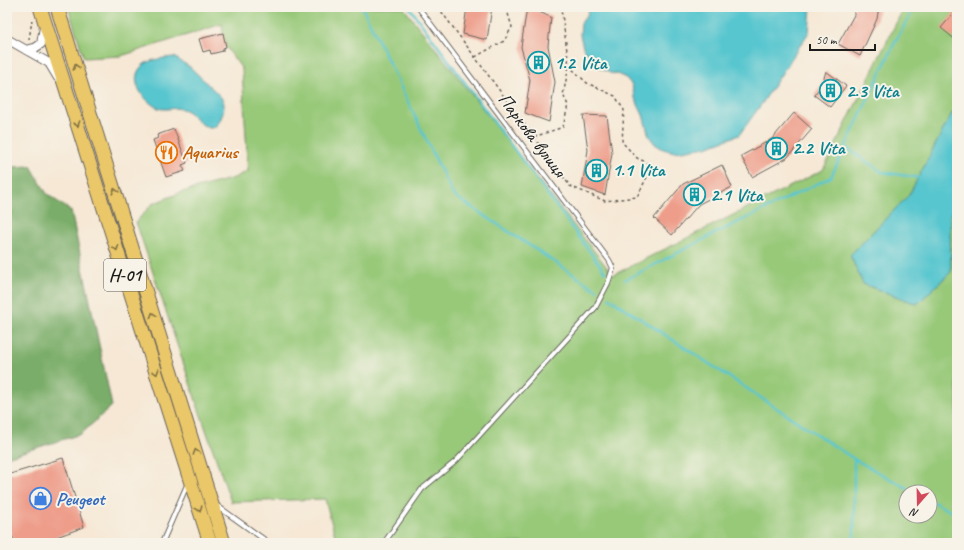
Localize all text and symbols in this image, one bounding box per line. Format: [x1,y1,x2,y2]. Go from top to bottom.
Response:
scale bar [810,26,875,52]
text: 50 m [816,32,838,48]
building icon: 1.2 Vita [526,50,552,76]
place label: 1.2 Vita [554,51,608,75]
one-way arrow [72,63,81,70]
building icon: 2.3 Vita [817,78,843,104]
place label: 2.3 Vita [846,79,900,103]
street label: Паркова вулиця [493,88,572,183]
one-way arrow [72,121,80,128]
building icon: 2.2 Vita [763,135,789,161]
place label: 2.2 Vita [792,136,846,160]
restaurant icon: Aquarius [154,139,180,165]
place label: Aquarius [182,140,240,164]
building icon: 1.1 Vita [584,157,610,183]
place label: 1.1 Vita [612,158,666,182]
building icon: 2.1 Vita [681,182,707,208]
place label: 2.1 Vita [710,183,764,207]
one-way arrow [111,187,120,194]
one-way arrow [111,245,120,252]
road number: Н-01 [104,259,146,291]
one-way arrow [149,311,158,318]
one-way arrow [151,368,160,375]
one-way arrow [192,449,201,456]
north arrow [898,484,938,524]
shop icon: Peugeot [28,486,54,512]
place label: Peugeot [56,487,107,511]
text: N [907,505,920,521]
one-way arrow [195,506,203,513]

